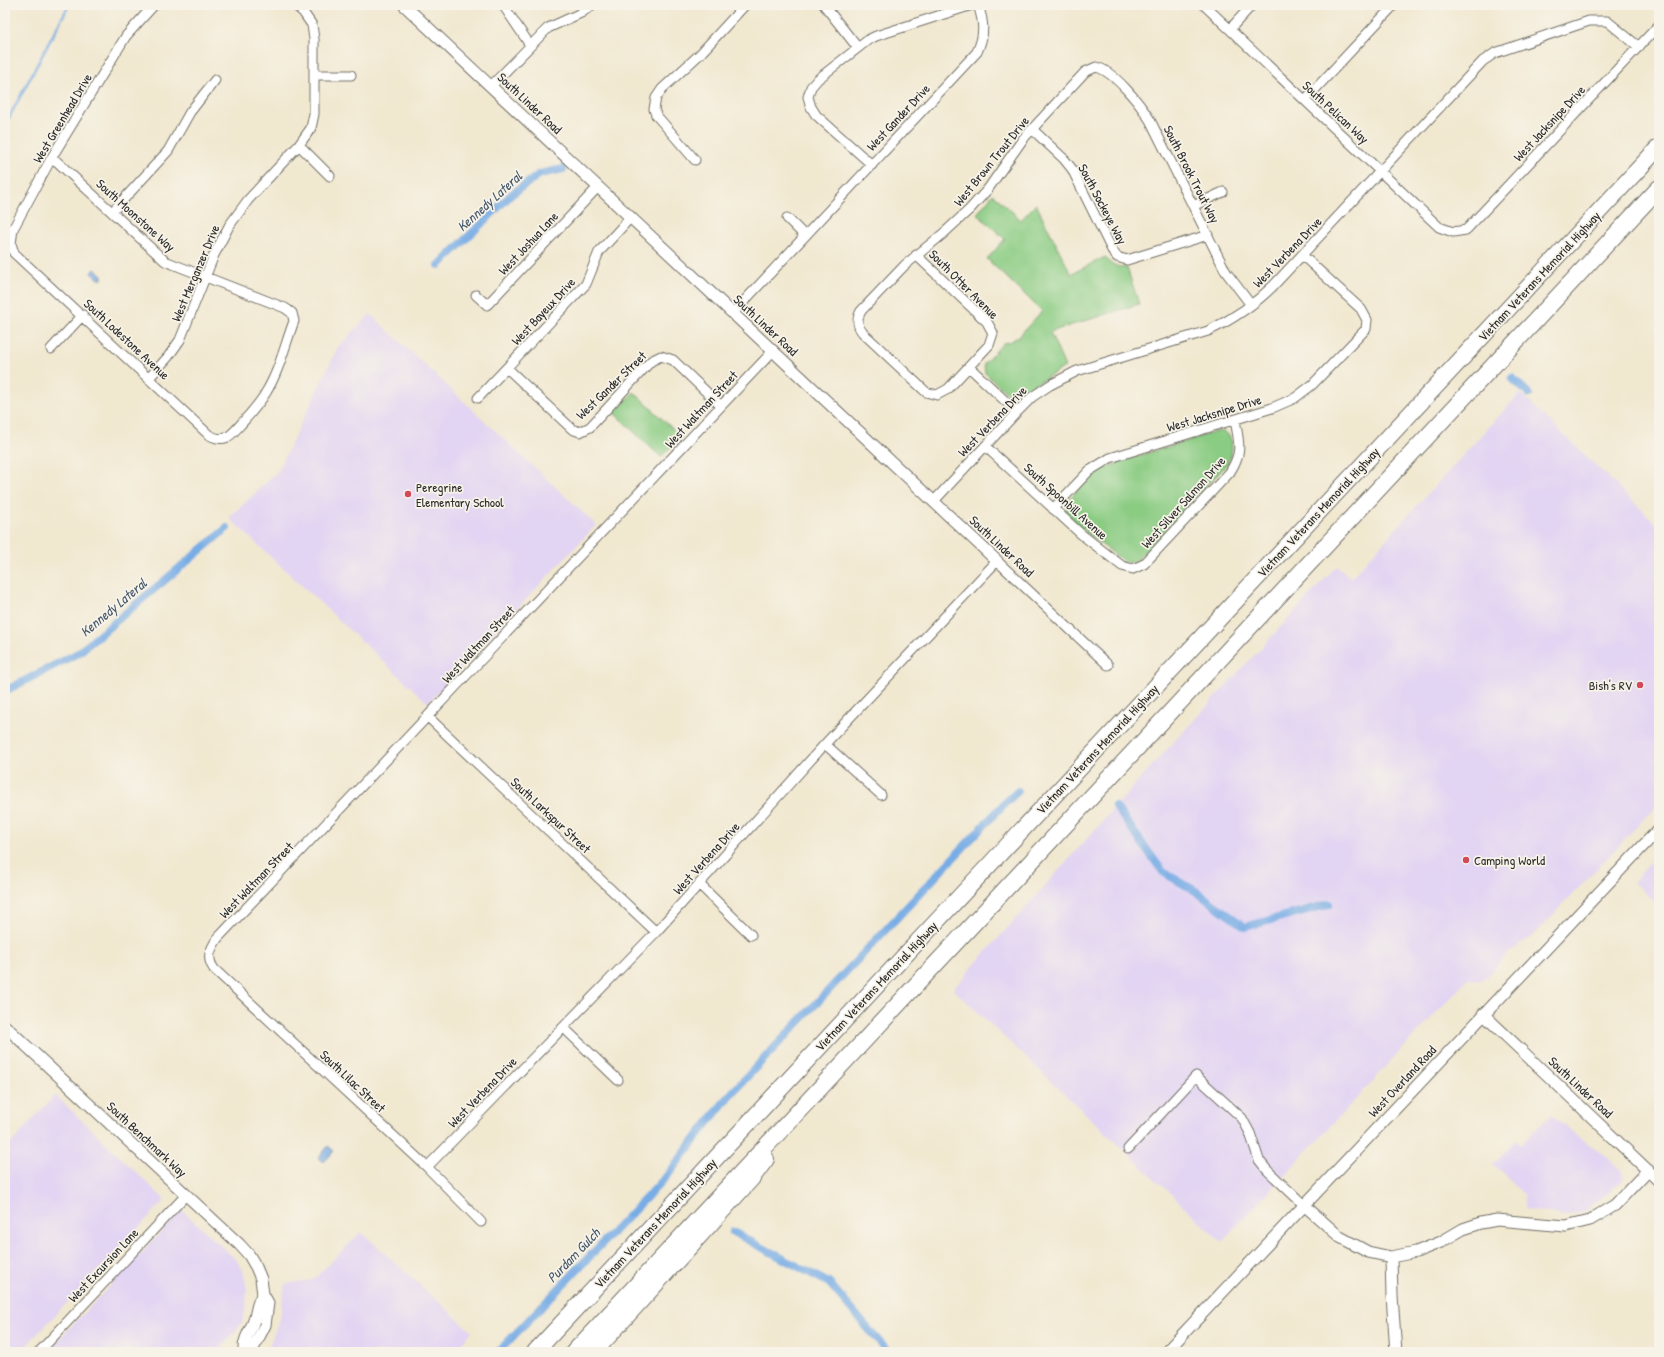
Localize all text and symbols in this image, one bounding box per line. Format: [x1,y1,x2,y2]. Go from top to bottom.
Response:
street label: South Linder Road [494,68,566,138]
street label: West Greenhead Drive [28,70,96,166]
street label: South Pelican Way [1299,77,1373,148]
street label: West Gander Drive [862,80,934,154]
street label: West Jacksnipe Drive [1509,81,1589,165]
street label: West Brown Trout Drive [949,112,1033,210]
street label: South Brook Trout Way [1160,122,1225,226]
street label: South Sockeye Way [1074,161,1132,248]
water label: Kennedy Lateral [452,166,527,236]
street label: South Moonstone Way [93,175,180,256]
street label: West Joshua Lane [494,207,562,279]
street label: Vietnam Veterans Memorial Highway [1474,207,1605,345]
street label: West Verbena Drive [1249,213,1325,291]
street label: West Merganzer Drive [166,222,224,324]
street label: South Otter Avenue [925,245,1003,323]
street label: West Bayeux Drive [507,273,579,349]
street label: South Linder Road [730,290,802,360]
street label: South Lodestone Avenue [80,294,174,384]
street label: West Gander Street [572,346,650,423]
street label: West Waltman Street [660,366,742,452]
street label: West Verbena Drive [954,382,1030,460]
street label: West Jacksnipe Drive [1165,390,1263,436]
street label: Vietnam Veterans Memorial Highway [1253,443,1384,581]
street label: West Silver Salmon Drive [1137,452,1229,552]
street label: South Spoonbill Avenue [1020,458,1112,544]
place label: Peregrine Elementary School [416,478,504,511]
marker: Peregrine Elementary School [403,489,413,499]
street label: South Linder Road [966,511,1038,581]
water label: Kennedy Lateral [76,573,152,641]
street label: West Waltman Street [437,601,519,687]
place label: Bish's RV [1589,676,1633,694]
street label: Vietnam Veterans Memorial Highway [1032,680,1163,818]
marker: Bish's RV [1635,680,1645,690]
street label: South Larkspur Street [507,773,595,857]
street label: West Verbena Drive [669,818,743,898]
street label: West Waltman Street [215,837,297,922]
place label: Camping World [1474,851,1545,869]
marker: Camping World [1461,855,1471,865]
street label: Vietnam Veterans Memorial Highway [811,917,942,1055]
street label: West Overland Road [1364,1041,1440,1121]
street label: South Lilac Street [316,1046,390,1117]
street label: South Linder Road [1545,1052,1617,1122]
street label: West Verbena Drive [444,1053,520,1131]
street label: South Benchmark Way [103,1097,191,1181]
street label: Vietnam Veterans Memorial Highway [590,1154,721,1292]
water label: Purdam Gulch [542,1223,604,1286]
street label: West Excursion Lane [64,1224,142,1306]

